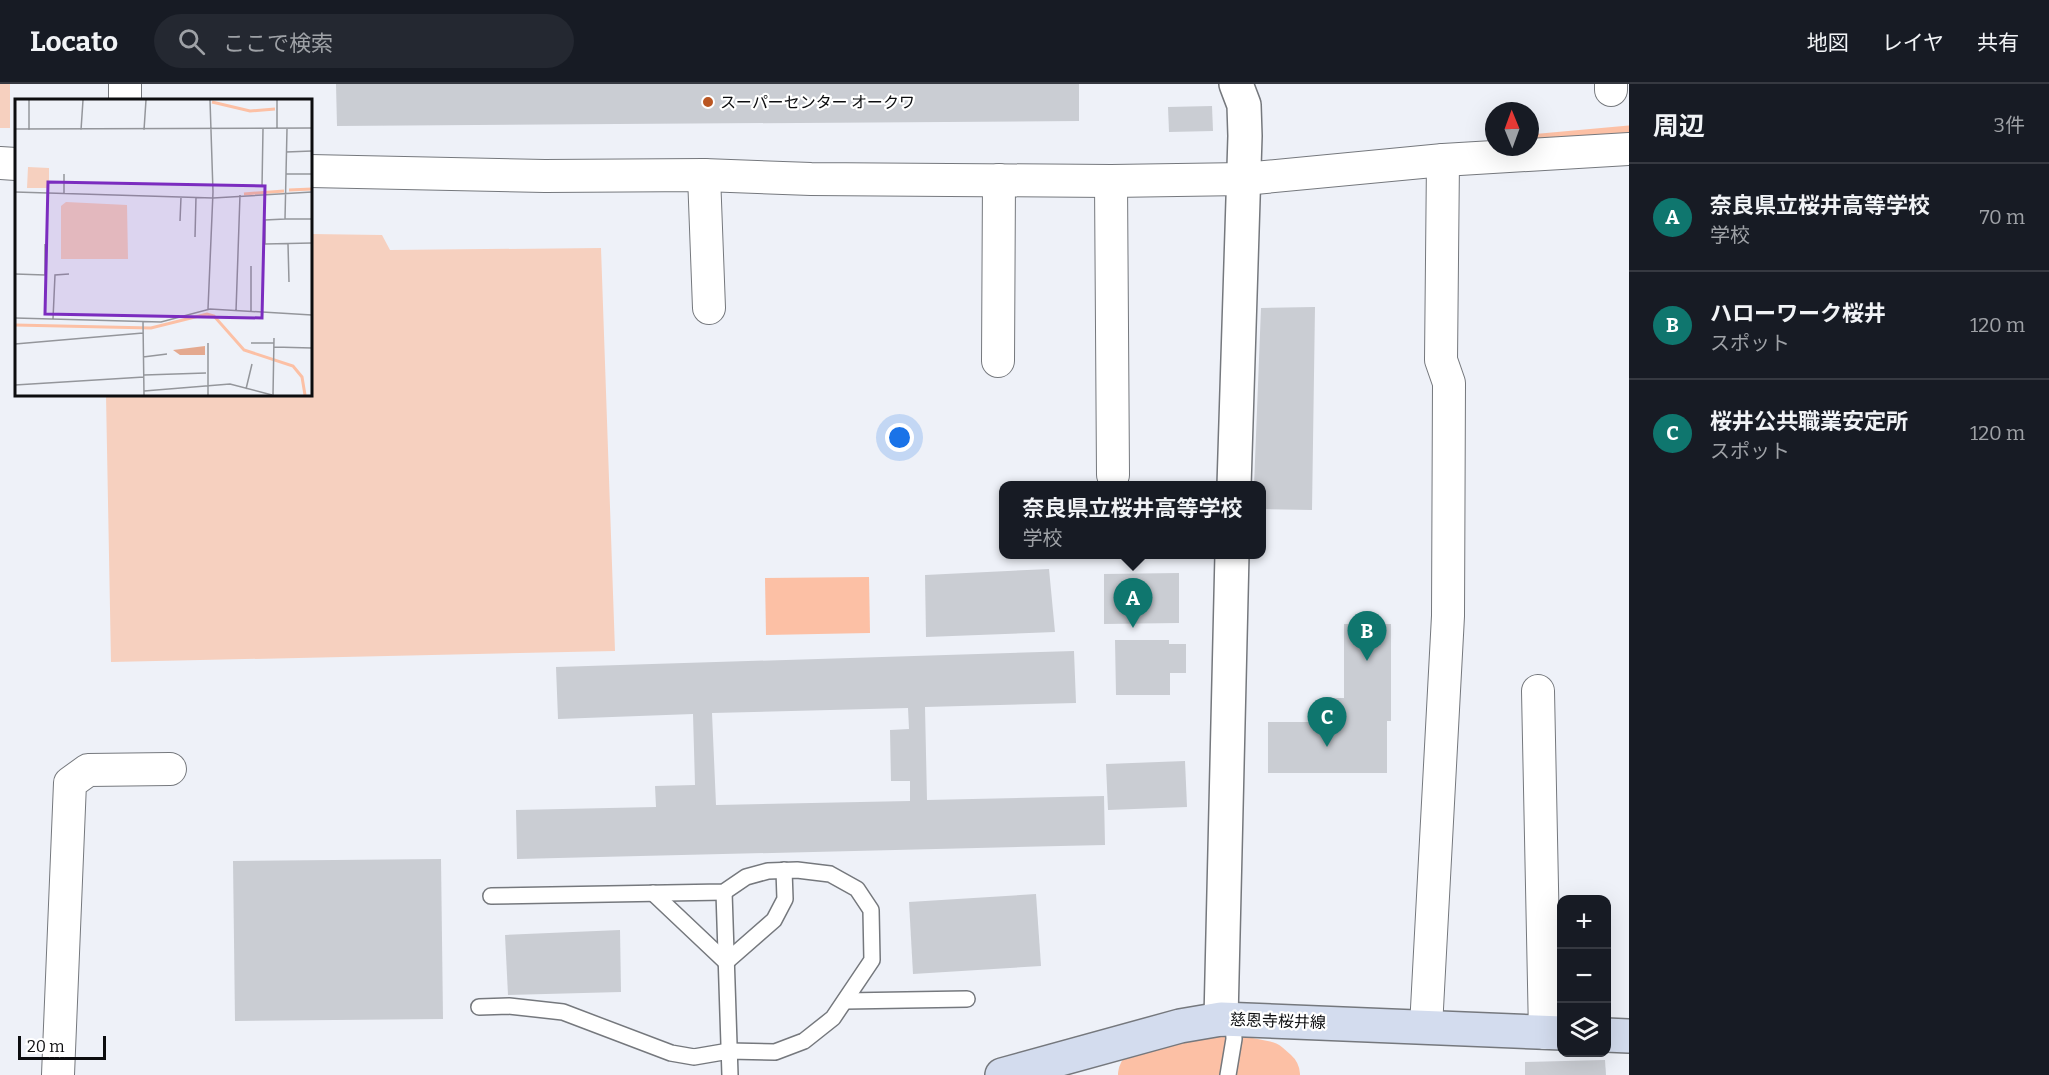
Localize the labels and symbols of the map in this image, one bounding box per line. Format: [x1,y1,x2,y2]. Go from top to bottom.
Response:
place label: スーパーセンター オークワ [720,93,915,112]
marker: スーパーセンター オークワ [701,95,715,109]
inset map [15,99,312,396]
north arrow [1485,102,1539,156]
your location [885,423,914,452]
pin: A [1114,578,1152,628]
pin: B [1348,612,1386,661]
pin: C [1308,698,1346,747]
street label: 慈恩寺桜井線 [1230,1010,1326,1032]
scale bar [18,1033,106,1060]

